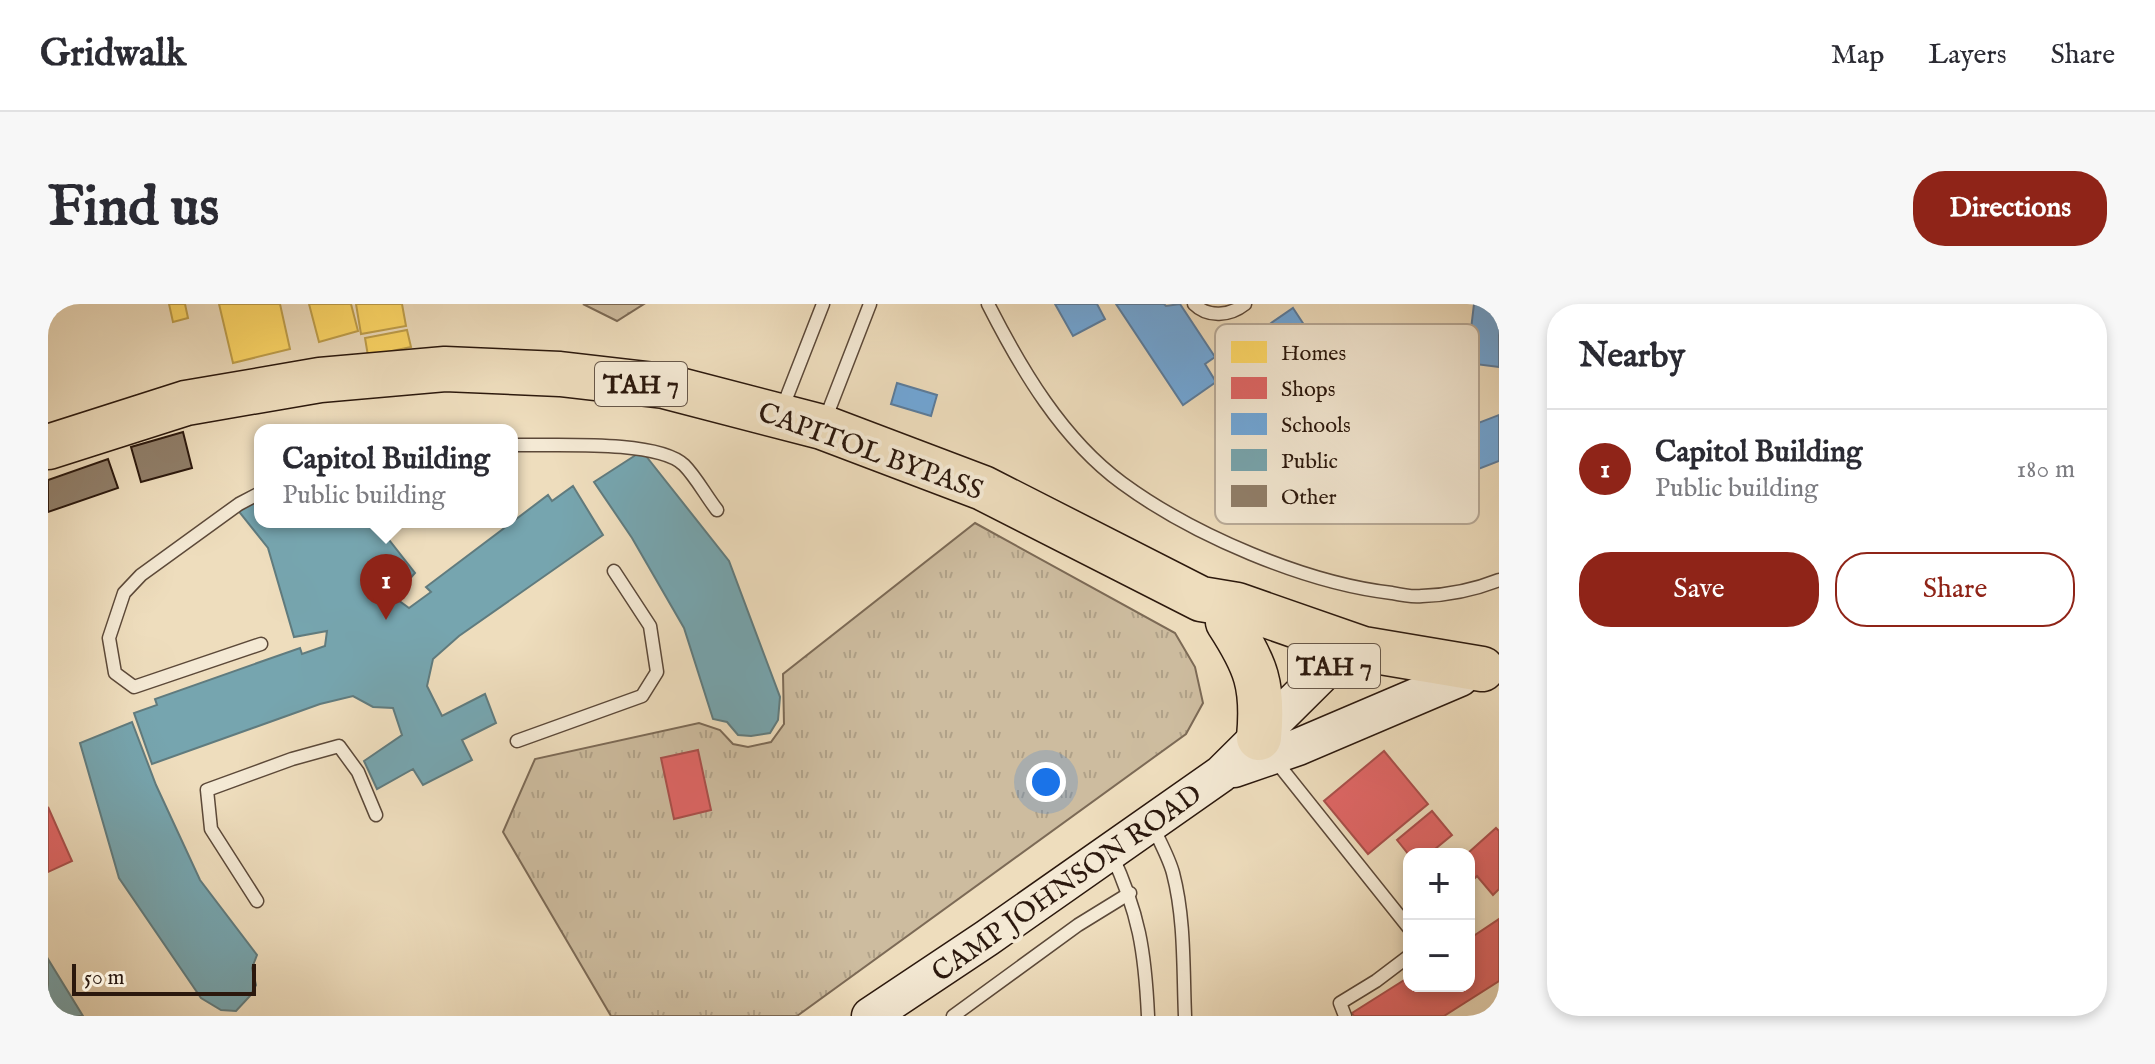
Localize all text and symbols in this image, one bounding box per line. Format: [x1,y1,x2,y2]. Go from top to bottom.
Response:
text: Gridwalk [40,31,186,79]
text: Map [1831,38,1884,73]
text: Layers [1928,38,2007,73]
text: Share [2051,38,2115,73]
button: Directions [1913,171,2107,246]
text: Find us [48,173,219,244]
legend [1215,324,1479,524]
text: Nearby [1579,335,1685,378]
text: Homes [1281,340,1346,368]
road number: TAH 7 [595,362,687,406]
text: Shops [1281,376,1335,404]
street label: CAPITOL BYPASS [753,395,987,509]
text: Schools [1281,412,1351,440]
popup [254,424,518,528]
text: Capitol Building [1655,434,1862,472]
text: Capitol Building [282,441,490,479]
text: Public [1281,448,1338,476]
text: 1 [1600,453,1610,486]
text: 180 m [2017,453,2075,486]
text: Public building [1655,472,1818,505]
text: Public building [282,479,445,512]
text: Other [1281,484,1337,512]
button: Save [1579,552,1819,627]
button: Share [1835,552,2075,627]
pin: 1 [360,554,412,620]
road number: TAH 7 [1288,644,1380,688]
your location [1026,762,1066,802]
street label: CAMP JOHNSON ROAD [926,777,1209,991]
map controls [1403,848,1475,992]
button: + [1403,848,1475,920]
button: − [1403,920,1475,992]
scale bar [72,960,256,996]
text: 50 m [84,964,125,992]

